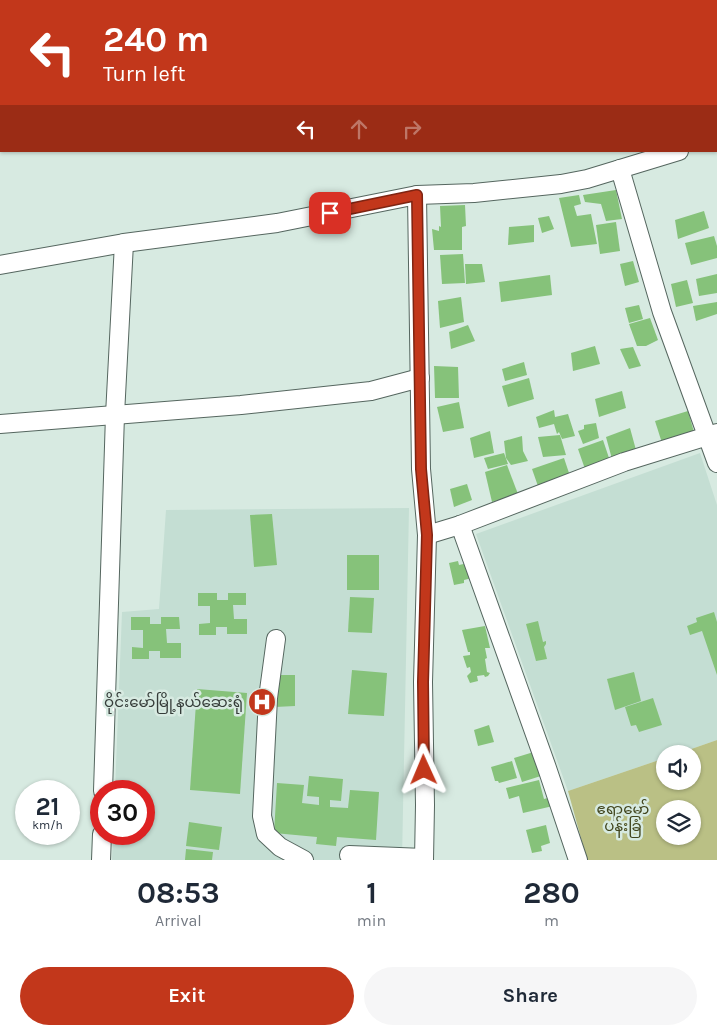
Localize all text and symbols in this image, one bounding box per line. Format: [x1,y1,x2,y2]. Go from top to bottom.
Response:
text: 240 m [103,19,209,60]
icon: left [20,20,85,85]
text: Turn left [103,61,186,87]
icon: left [292,115,320,143]
icon: ahead [345,115,373,143]
icon: right [398,115,426,143]
pin [309,192,351,234]
icon: arrive [316,199,344,227]
hospital icon: ဝိုင်းမော်မြို့နယ်ဆေးရုံ [247,687,277,717]
place label: ဝိုင်းမော်မြို့နယ်ဆေးရုံ [104,692,243,714]
position arrow [397,743,449,795]
map controls [656,745,701,845]
button: sound [656,745,701,790]
speed limit sign: 30 [90,780,155,845]
text: 21 [35,792,60,821]
park label: ဧရာမော် ပန်းခြံ [597,799,650,838]
button: layers [656,800,701,845]
text: km/h [32,818,63,832]
text: 08:53 [137,875,220,911]
text: 1 [366,875,377,911]
text: 280 [523,875,580,911]
text: Arrival [155,911,202,930]
text: min [357,911,386,930]
text: m [544,911,559,930]
button: Exit [20,967,354,1025]
button: Share [364,967,697,1025]

